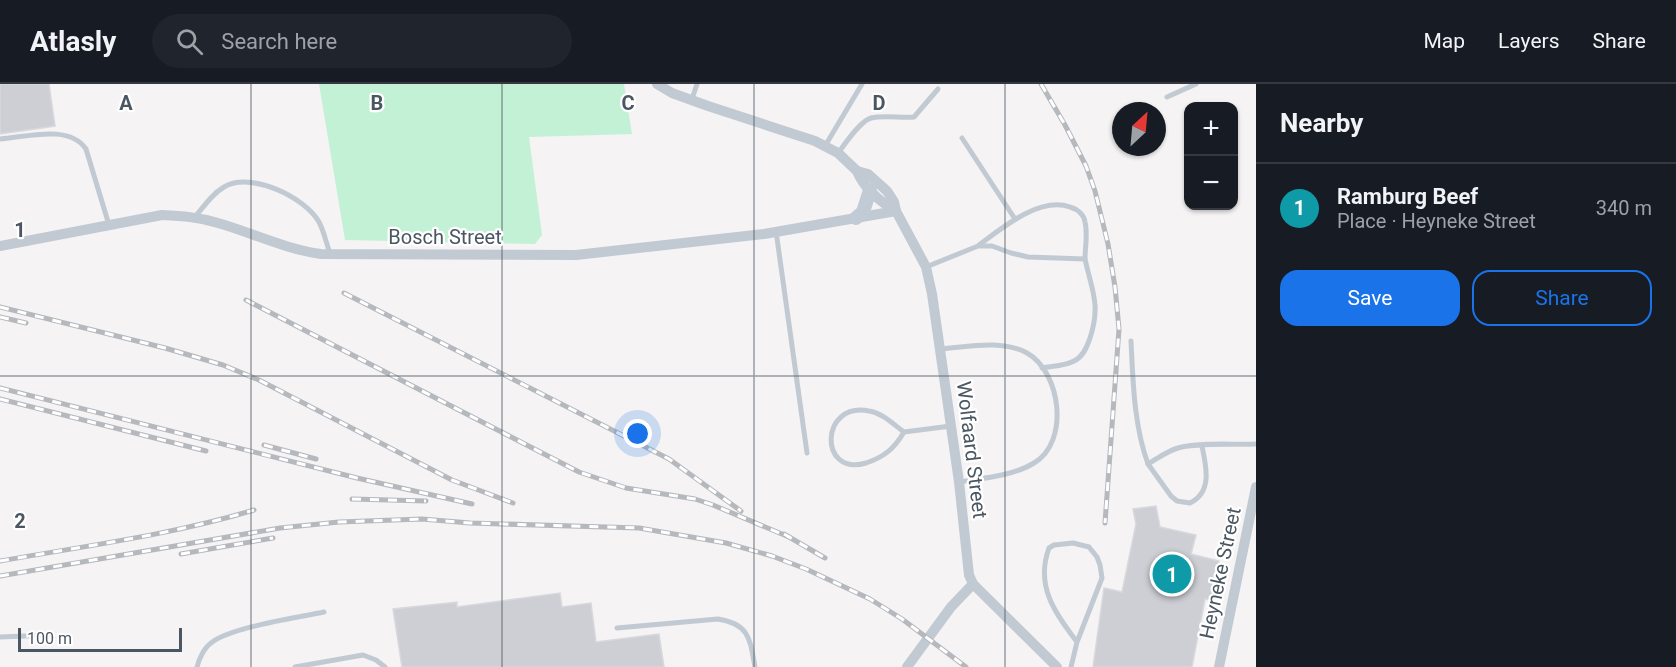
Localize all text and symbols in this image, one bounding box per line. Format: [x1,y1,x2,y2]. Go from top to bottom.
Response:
search box [152,14,572,68]
text: Atlasly [30,25,116,58]
icon: search [173,25,206,58]
text: Search here [221,29,337,54]
text: Map [1423,29,1465,53]
text: Layers [1498,29,1559,53]
text: Share [1592,29,1646,53]
text: A [119,91,133,115]
text: B [371,91,383,115]
text: C [621,91,635,115]
text: D [873,91,886,115]
north arrow [1112,102,1166,156]
map controls [1184,102,1238,210]
button: + [1184,102,1238,156]
text: Nearby [1280,108,1363,138]
button: − [1184,156,1238,210]
text: Ramburg Beef [1337,184,1478,209]
text: 1 [1294,196,1305,220]
text: 340 m [1596,196,1652,220]
text: Place · Heyneke Street [1337,209,1536,233]
text: 1 [14,218,26,242]
street label: Bosch Street [388,225,502,249]
button: Save [1280,270,1460,326]
button: Share [1472,270,1652,326]
street label: Wolfaard Street [952,380,992,520]
your location [623,419,652,448]
street label: Heyneke Street [1194,505,1246,641]
text: 2 [14,509,26,533]
pin: 1 [1152,552,1192,596]
scale bar [18,625,182,652]
text: 100 m [27,629,72,648]

